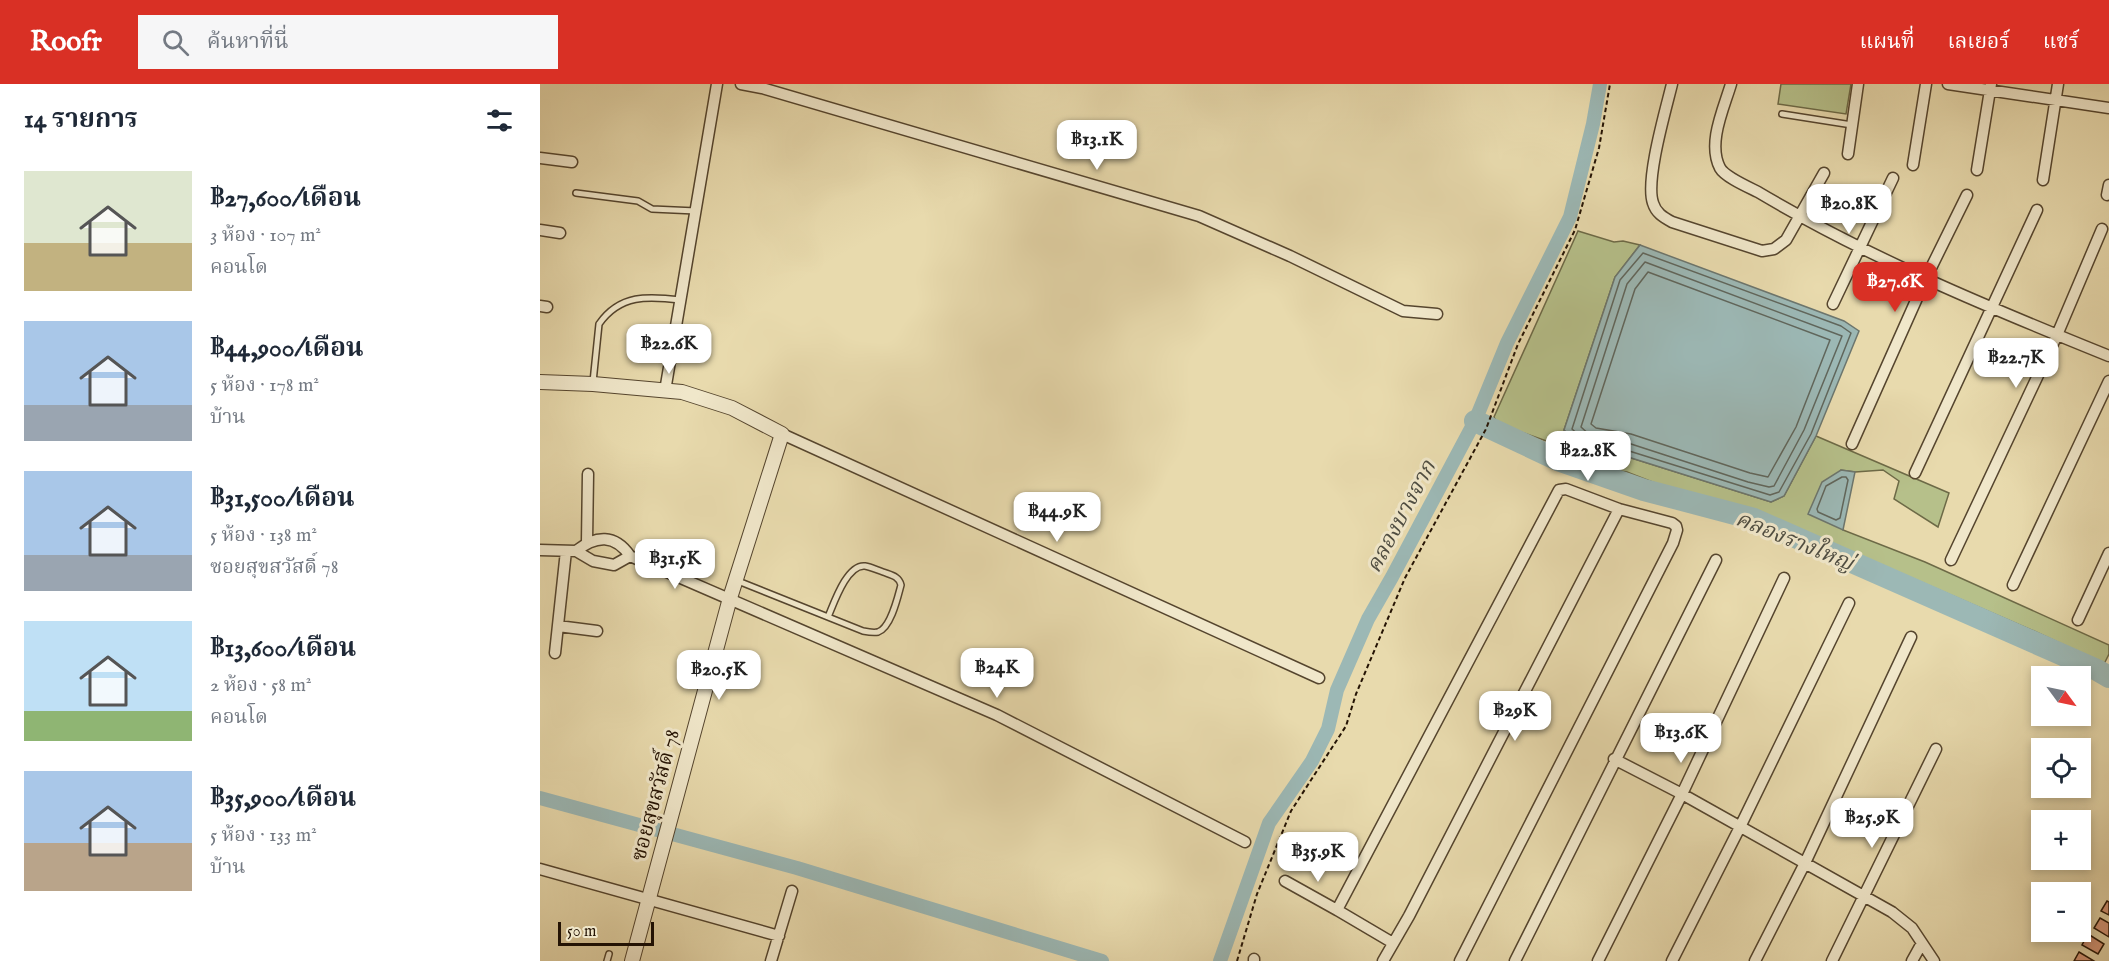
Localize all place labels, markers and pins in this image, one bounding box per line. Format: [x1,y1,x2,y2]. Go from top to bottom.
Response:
pin: ฿13.1K [1048,120,1146,171]
pin: ฿20.8K [1800,184,1898,235]
pin: ฿27.6K [1846,262,1944,313]
pin: ฿22.6K [620,324,718,375]
pin: ฿22.7K [1967,338,2065,389]
pin: ฿22.8K [1539,431,1637,482]
pin: ฿44.9K [1008,492,1106,543]
pin: ฿31.5K [626,539,724,590]
pin: ฿24K [961,648,1033,699]
pin: ฿20.5K [670,650,768,701]
pin: ฿29K [1479,691,1551,742]
pin: ฿13.6K [1632,713,1730,764]
pin: ฿25.9K [1823,798,1921,849]
pin: ฿35.9K [1269,832,1367,883]

